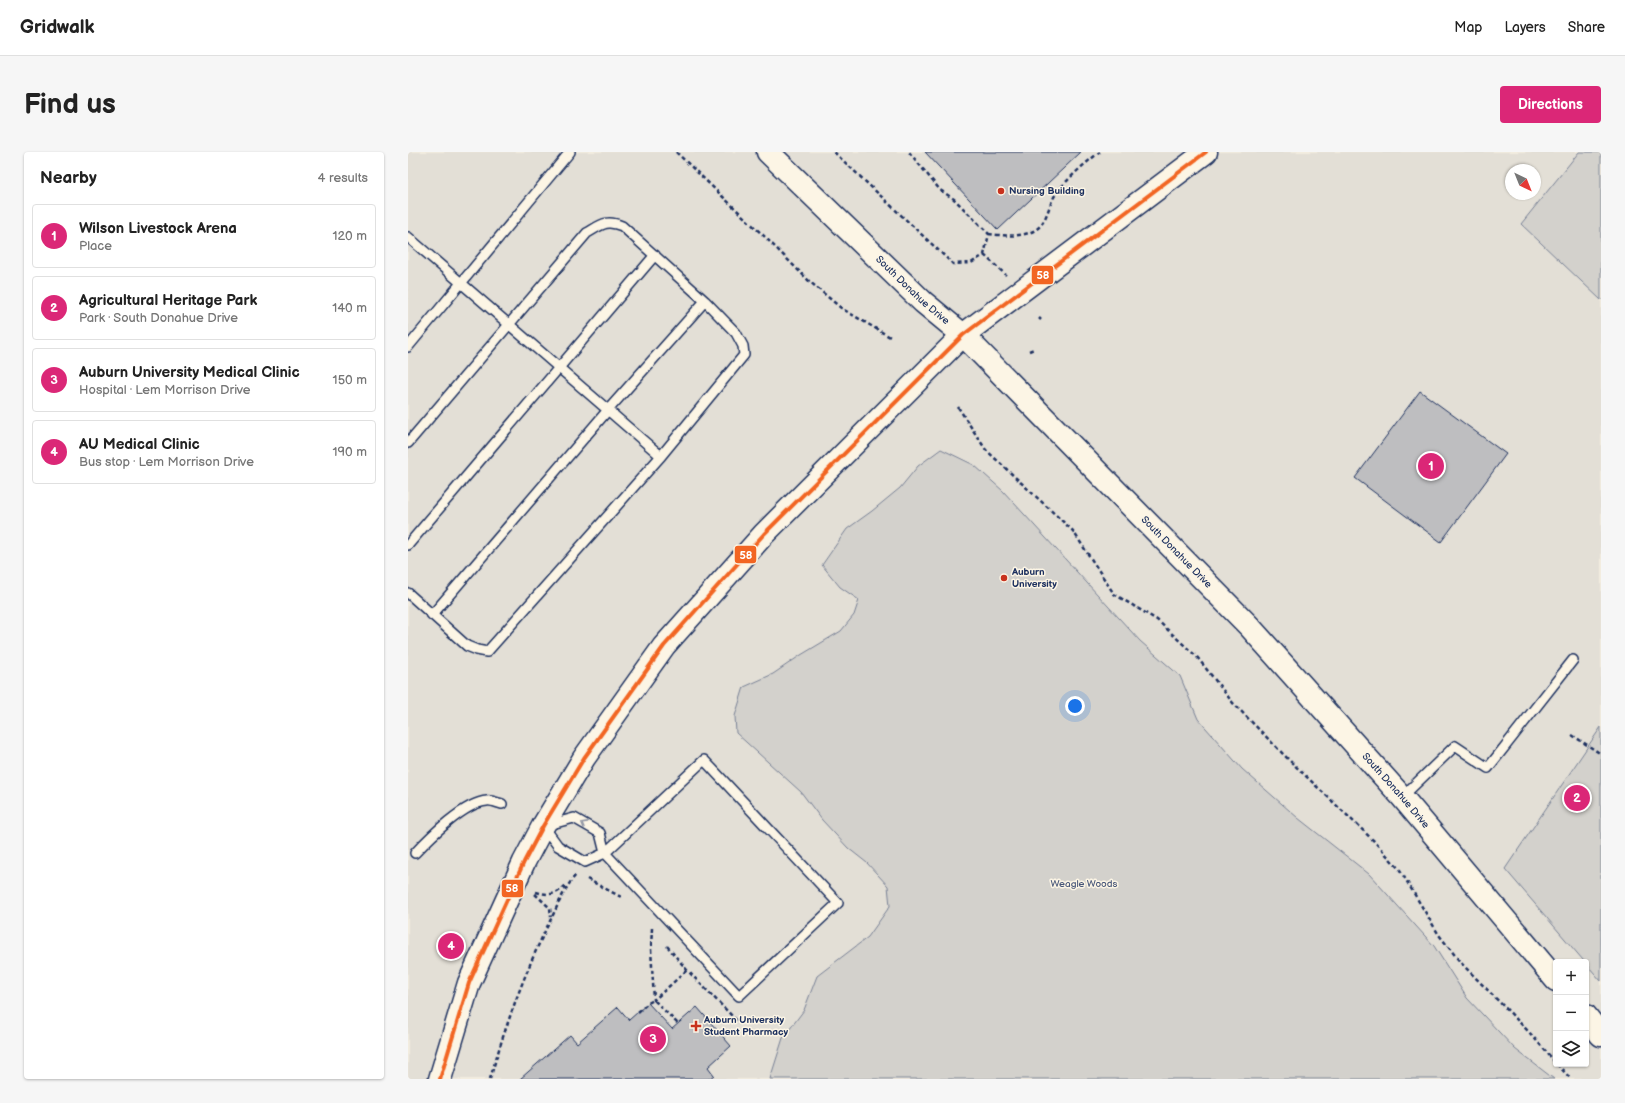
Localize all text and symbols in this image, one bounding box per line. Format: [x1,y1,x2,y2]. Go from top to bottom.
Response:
text: Gridwalk [20,16,95,39]
text: Map [1454,19,1482,36]
text: Layers [1504,19,1546,36]
text: Share [1568,19,1605,36]
button: Directions [1500,86,1601,123]
text: Find us [24,88,116,121]
north arrow [1505,164,1541,200]
text: Nearby [40,168,97,188]
text: 4 results [318,170,368,186]
place label: Nursing Building [1009,185,1085,197]
marker: Nursing Building [996,186,1006,196]
text: Wilson Livestock Arena [79,219,237,238]
text: 1 [51,228,57,244]
text: 120 m [332,228,367,244]
text: Place [79,238,112,254]
street label: South Donahue Drive [873,253,952,327]
line badge: 58 [1031,265,1054,285]
text: 58 [1037,269,1050,282]
text: Agricultural Heritage Park [79,291,257,310]
text: 2 [50,300,58,316]
text: 140 m [332,300,367,316]
text: Park · South Donahue Drive [79,310,238,326]
text: Auburn University Medical Clinic [79,363,300,382]
text: 3 [50,372,58,388]
text: 150 m [333,372,367,388]
text: Hospital · Lem Morrison Drive [79,382,251,398]
text: AU Medical Clinic [79,435,200,454]
text: 4 [50,444,58,460]
text: 190 m [333,444,367,460]
pin: 1 [1418,451,1444,481]
text: Bus stop · Lem Morrison Drive [79,454,254,470]
street label: South Donahue Drive [1138,514,1214,591]
line badge: 58 [734,545,757,564]
text: 58 [740,549,753,562]
place label: Auburn University [1011,566,1057,590]
marker: Auburn University [999,573,1009,583]
your location [1065,696,1085,716]
street label: South Donahue Drive [1360,751,1432,831]
pin: 2 [1564,783,1590,813]
one-way arrow [581,821,588,828]
park label: Weagle Woods [1051,878,1117,890]
line badge: 58 [501,879,524,898]
text: 58 [506,882,519,895]
pin: 4 [438,931,464,961]
map controls [1553,959,1589,1067]
button: + [1553,959,1589,995]
button: − [1553,995,1589,1031]
place label: Auburn University Student Pharmacy [703,1014,788,1038]
marker: Auburn University Student Pharmacy [691,1021,701,1031]
pin: 3 [640,1024,666,1054]
button: layers [1553,1031,1589,1067]

